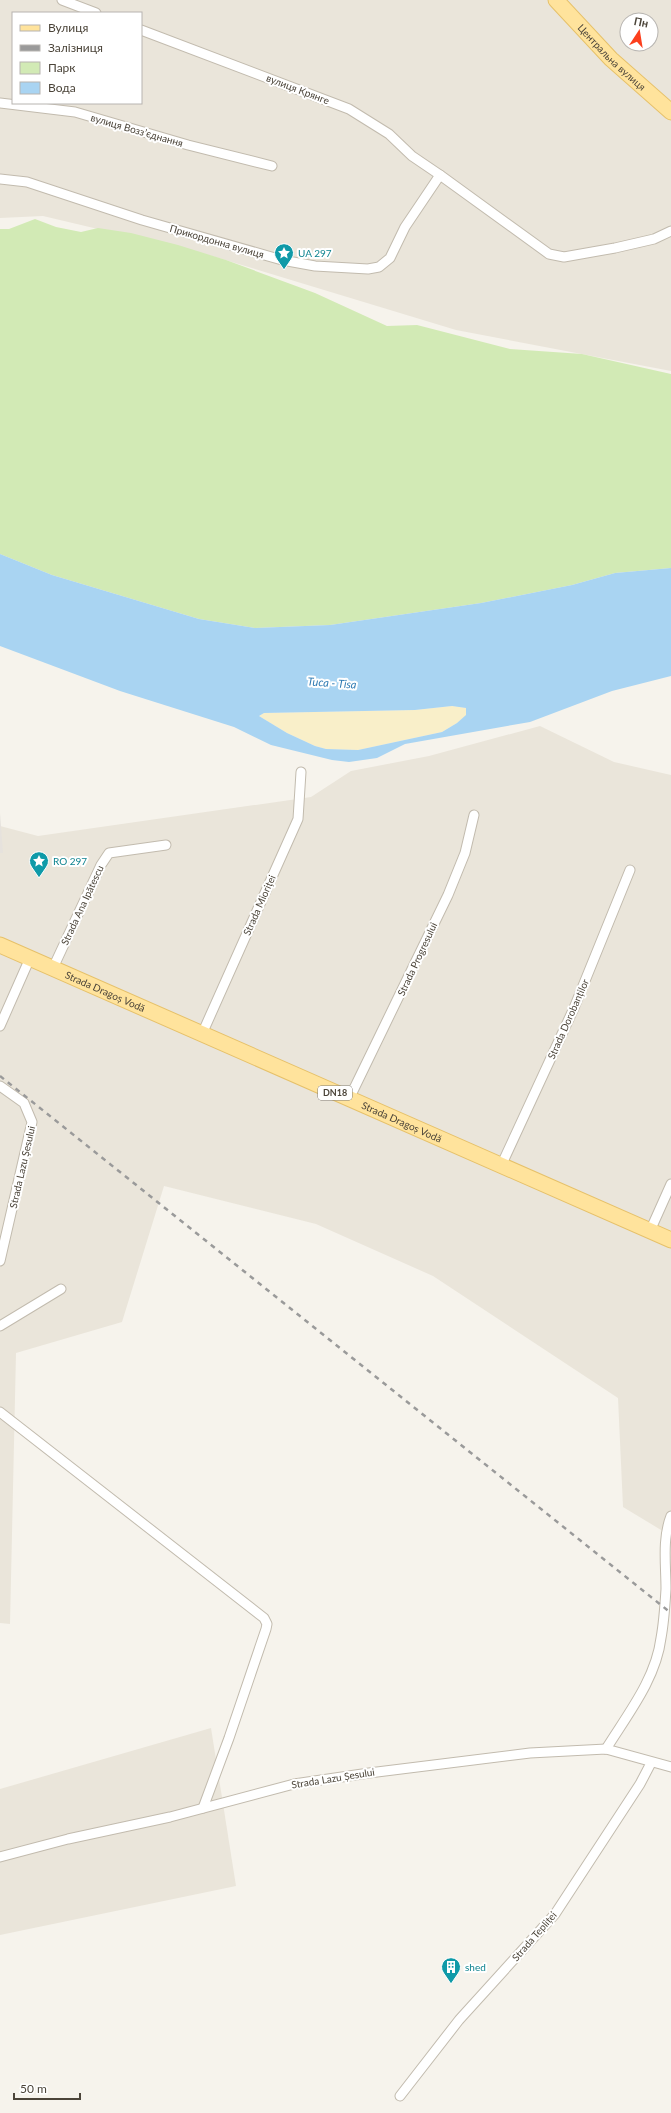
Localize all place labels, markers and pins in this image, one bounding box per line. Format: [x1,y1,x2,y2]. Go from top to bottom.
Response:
place icon: UA 297 [273,242,295,270]
place label: UA 297 [298,247,332,259]
place icon: RO 297 [28,850,50,878]
place label: RO 297 [53,855,87,867]
building icon: shed [440,1956,462,1984]
place label: shed [465,1961,486,1973]

